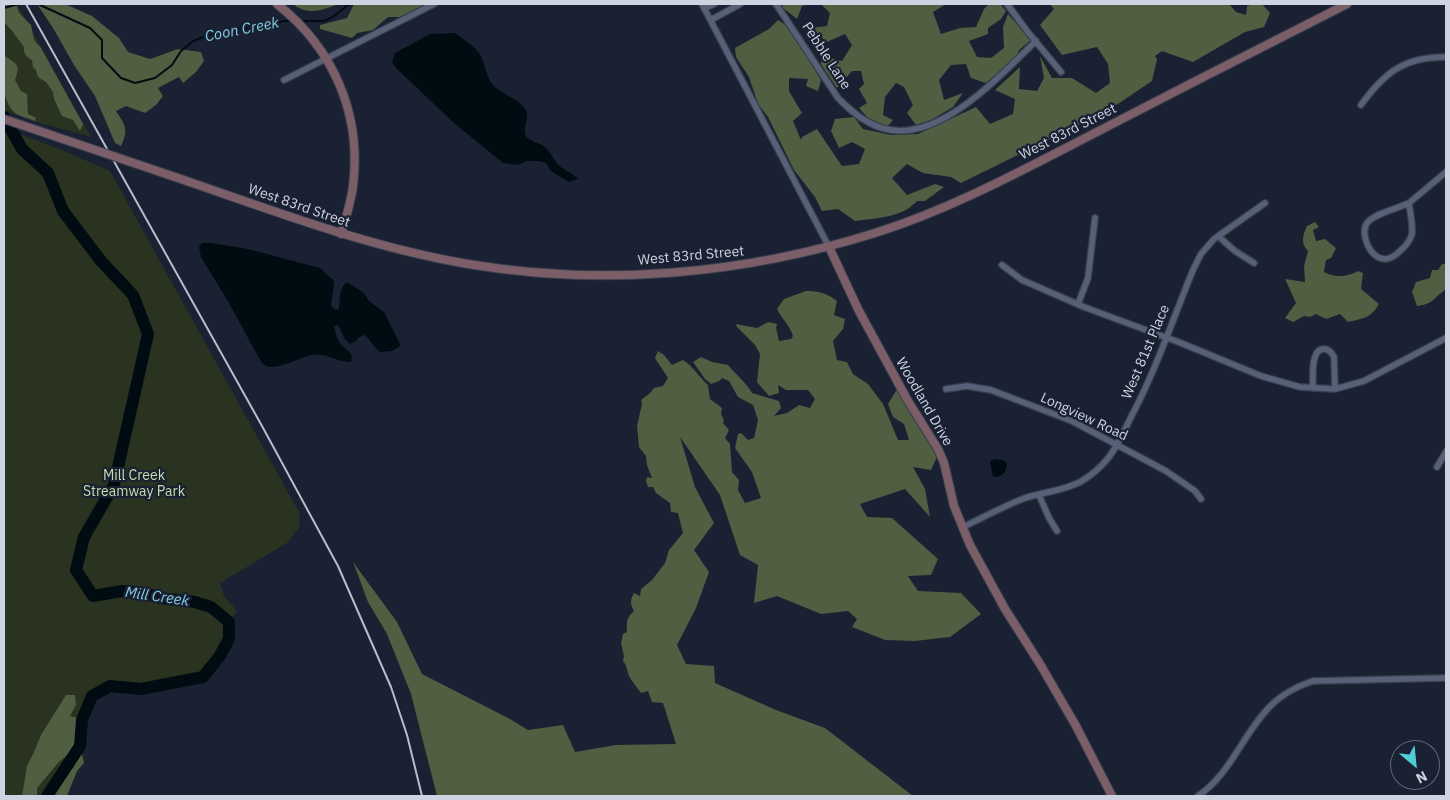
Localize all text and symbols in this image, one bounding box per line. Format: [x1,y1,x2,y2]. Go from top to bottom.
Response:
water label: Coon Creek [203,14,281,46]
street label: Pebble Lane [798,19,854,93]
street label: West 83rd Street [1017,100,1119,164]
street label: West 83rd Street [246,181,352,231]
street label: West 83rd Street [637,243,745,269]
street label: West 81st Place [1119,302,1173,402]
street label: Woodland Drive [892,355,956,449]
street label: Longview Road [1038,389,1130,445]
park label: Mill Creek Streamway Park [83,468,185,501]
water label: Mill Creek [124,584,190,610]
north arrow [1390,740,1440,790]
text: N [1413,767,1430,788]

